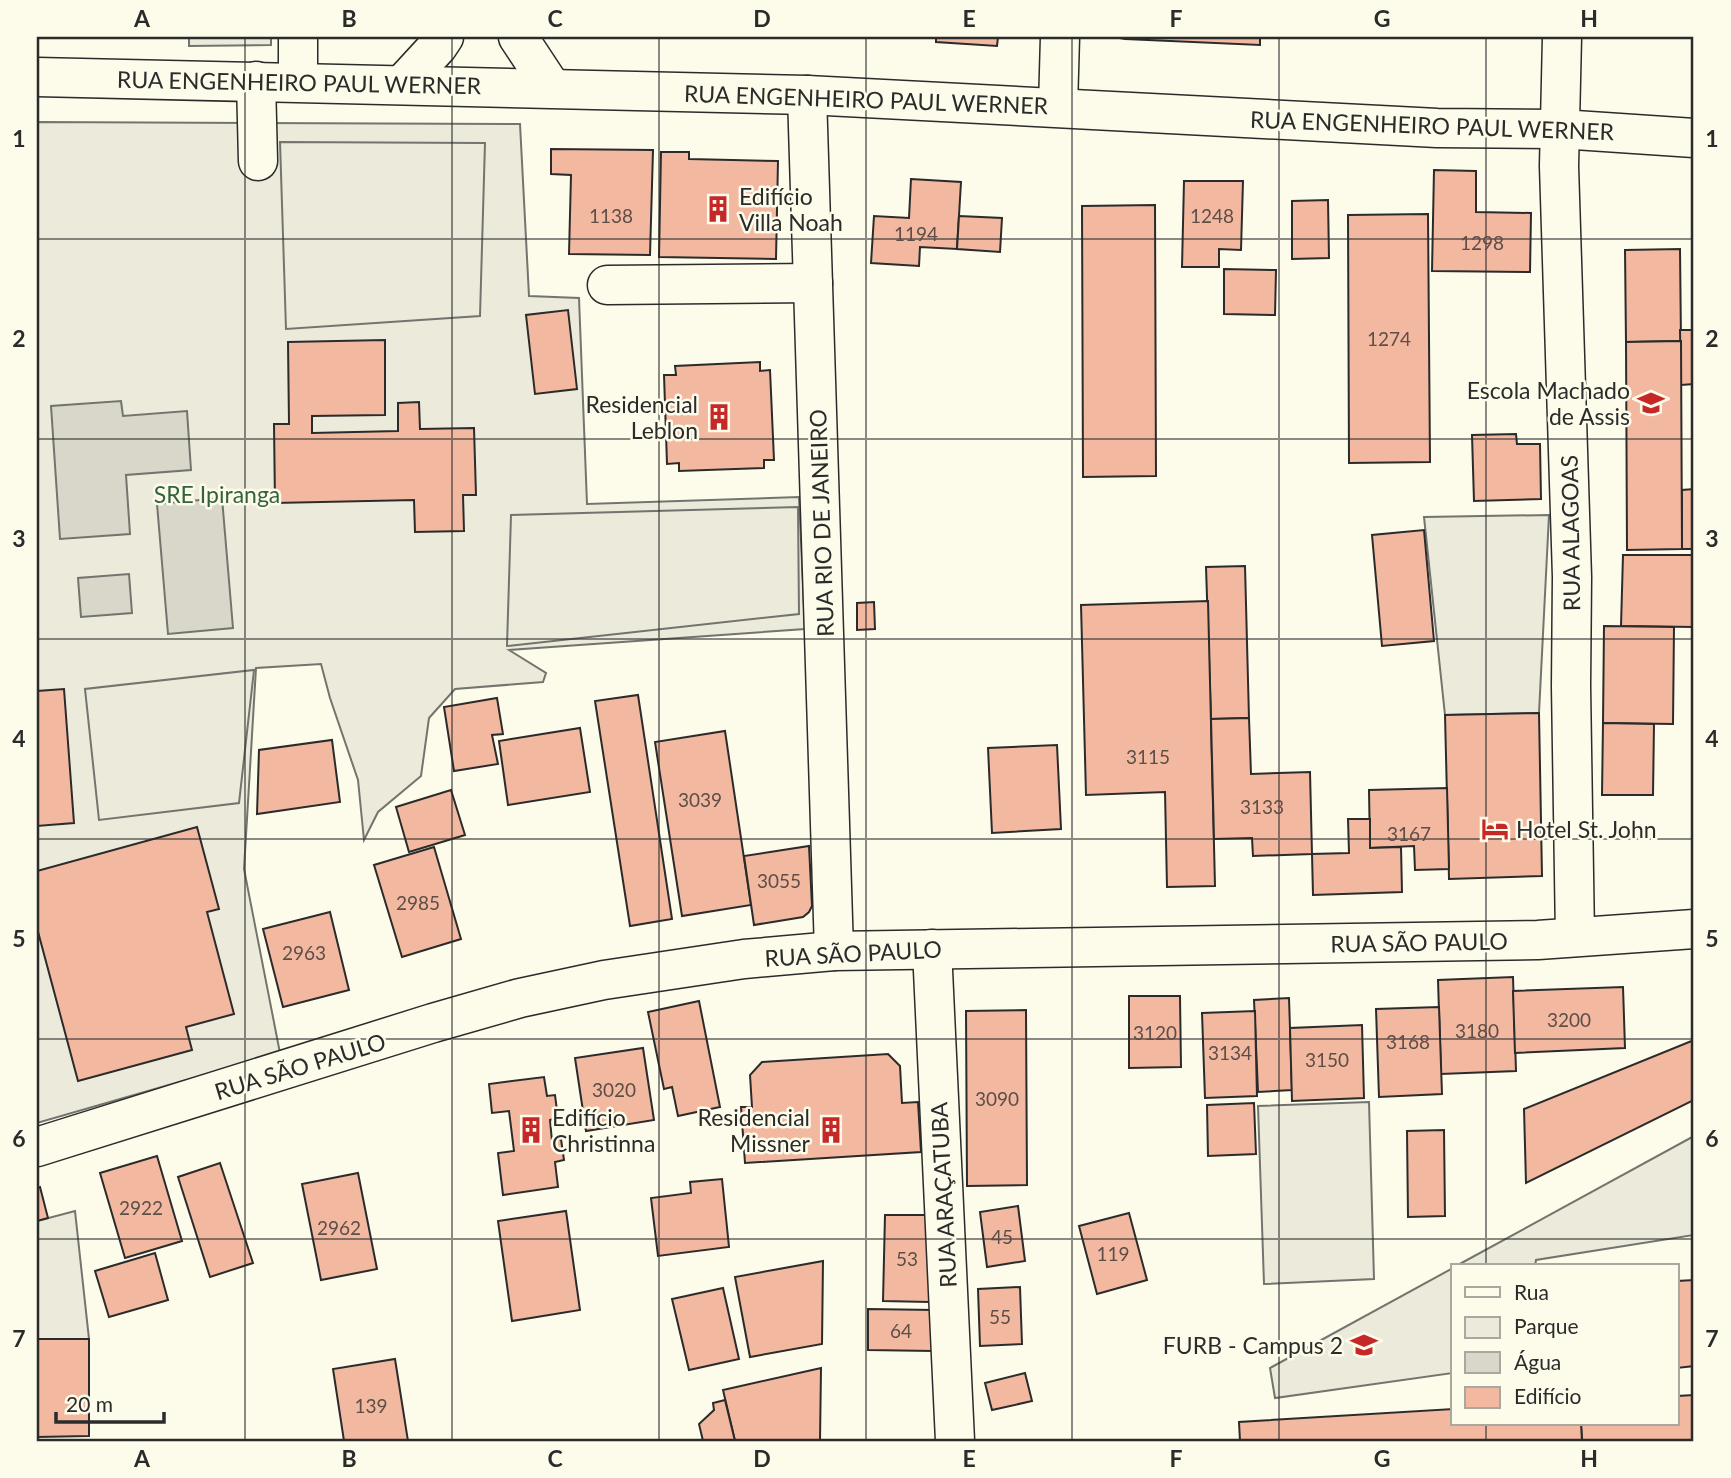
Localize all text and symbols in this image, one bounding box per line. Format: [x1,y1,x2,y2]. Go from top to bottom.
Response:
text: A [133,4,151,32]
text: B [341,4,357,32]
text: C [547,4,563,32]
text: D [753,4,771,32]
text: E [962,4,976,32]
text: F [1169,4,1183,32]
text: G [1374,4,1390,32]
text: H [1580,4,1598,32]
street label: RUA ENGENHEIRO PAUL WERNER [117,65,482,99]
street label: RUA ENGENHEIRO PAUL WERNER [684,79,1049,119]
street label: RUA ENGENHEIRO PAUL WERNER [1250,105,1615,145]
text: 1 [12,124,26,152]
text: 1 [1705,124,1719,152]
place label: Edifício Villa Noah [739,182,843,236]
building icon: Edifício Villa Noah [703,194,733,224]
house number: 1138 [589,204,633,227]
house number: 1248 [1190,204,1234,227]
house number: 1194 [894,222,938,245]
house number: 1298 [1460,231,1504,254]
text: 2 [12,324,26,352]
text: 2 [1705,324,1719,352]
house number: 1274 [1367,327,1411,350]
place label: Escola Machado de Assis [1467,376,1630,430]
school or university icon: Escola Machado de Assis [1636,388,1666,418]
place label: Residencial Leblon [585,390,698,444]
building icon: Residencial Leblon [704,402,734,432]
street label: RUA RIO DE JANEIRO [803,409,839,637]
street label: RUA ALAGOAS [1555,455,1585,611]
park label: SRE Ipiranga [154,480,280,508]
text: 3 [12,524,26,552]
text: 3 [1705,524,1719,552]
text: 4 [12,724,26,752]
text: 4 [1705,724,1719,752]
house number: 3115 [1126,745,1170,768]
house number: 3039 [678,788,722,811]
house number: 3133 [1240,795,1284,818]
hotel icon: Hotel St. John [1480,814,1510,844]
place label: Hotel St. John [1516,815,1657,843]
house number: 3167 [1387,822,1431,845]
house number: 3055 [757,869,801,892]
house number: 2985 [396,891,440,914]
text: 5 [12,924,26,952]
text: 5 [1705,924,1719,952]
street label: RUA SÃO PAULO [1330,926,1508,958]
street label: RUA SÃO PAULO [764,934,942,972]
house number: 2963 [282,941,326,964]
house number: 3200 [1547,1008,1591,1031]
house number: 3180 [1455,1019,1499,1042]
house number: 3120 [1133,1021,1177,1044]
street label: RUA SÃO PAULO [211,1027,389,1105]
house number: 3168 [1386,1030,1430,1053]
house number: 3134 [1208,1041,1252,1064]
house number: 3150 [1305,1048,1349,1071]
house number: 3020 [592,1078,636,1101]
house number: 3090 [975,1087,1019,1110]
street label: RUA ARAÇATUBA [924,1101,962,1289]
place label: Edifício Christinna [552,1103,655,1157]
place label: Residencial Missner [697,1103,811,1157]
building icon: Edifício Christinna [516,1115,546,1145]
building icon: Residencial Missner [816,1115,846,1145]
text: 6 [12,1124,26,1152]
text: 6 [1705,1124,1719,1152]
house number: 2922 [119,1196,163,1219]
house number: 2962 [317,1216,361,1239]
house number: 45 [991,1225,1013,1248]
house number: 119 [1096,1242,1130,1265]
house number: 53 [896,1247,918,1270]
legend [1451,1264,1678,1426]
text: Rua [1514,1279,1549,1304]
house number: 55 [989,1305,1011,1328]
text: Parque [1514,1313,1579,1338]
house number: 64 [890,1319,912,1342]
text: 7 [12,1324,26,1352]
text: 7 [1705,1324,1719,1352]
school or university icon: FURB - Campus 2 [1349,1330,1379,1360]
place label: FURB - Campus 2 [1163,1331,1343,1359]
text: Água [1514,1349,1561,1374]
scale bar [56,1380,164,1424]
text: Edifício [1514,1383,1582,1408]
text: 20 m [66,1391,113,1416]
house number: 139 [354,1394,388,1417]
text: A [133,1444,151,1472]
text: B [341,1444,357,1472]
text: C [547,1444,563,1472]
text: D [753,1444,771,1472]
text: E [962,1444,976,1472]
text: F [1169,1444,1183,1472]
text: G [1374,1444,1390,1472]
text: H [1580,1444,1598,1472]

